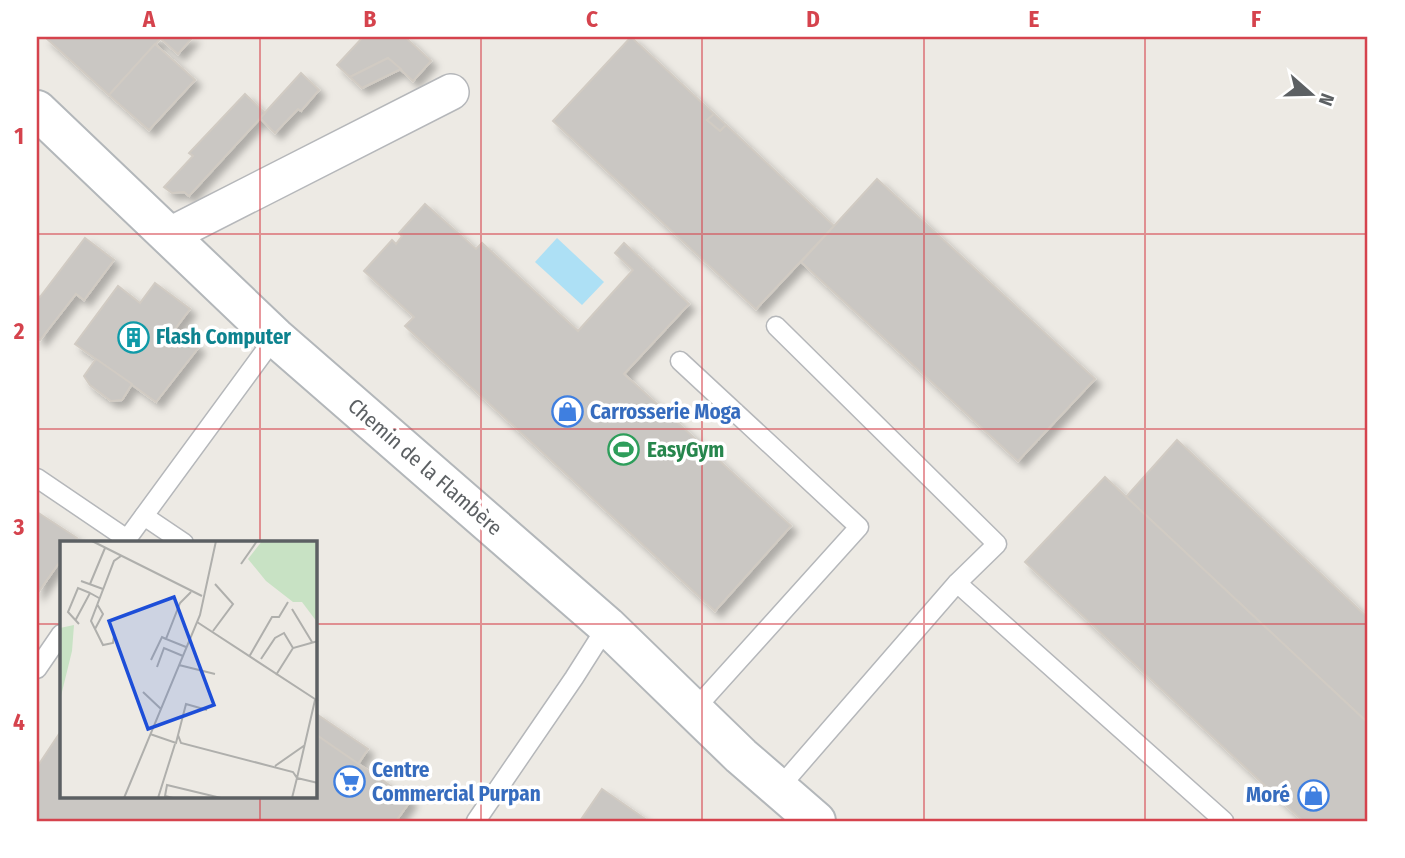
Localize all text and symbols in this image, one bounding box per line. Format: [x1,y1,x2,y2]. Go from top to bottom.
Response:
text: A [142,5,156,33]
text: B [364,5,377,33]
text: C [586,5,598,33]
text: D [806,5,820,33]
text: E [1029,5,1040,33]
text: F [1251,5,1261,33]
north arrow [1276,60,1346,130]
text: N [1314,90,1339,109]
text: 1 [14,122,24,150]
text: 2 [13,317,25,345]
building icon: Flash Computer [116,320,150,354]
place label: Flash Computer [156,324,291,350]
street label: Chemin de la Flambère [342,393,508,541]
shop icon: Carrosserie Moga [550,395,584,429]
place label: Carrosserie Moga [590,399,741,425]
sports icon: EasyGym [607,433,641,467]
place label: EasyGym [647,437,724,463]
text: 3 [13,513,25,541]
inset map [60,541,317,798]
text: 4 [13,708,25,736]
place label: Centre Commercial Purpan [372,757,541,807]
supermarket icon: Centre Commercial Purpan [332,765,366,799]
shop icon: Moré [1296,778,1330,812]
place label: Moré [1246,782,1290,808]

